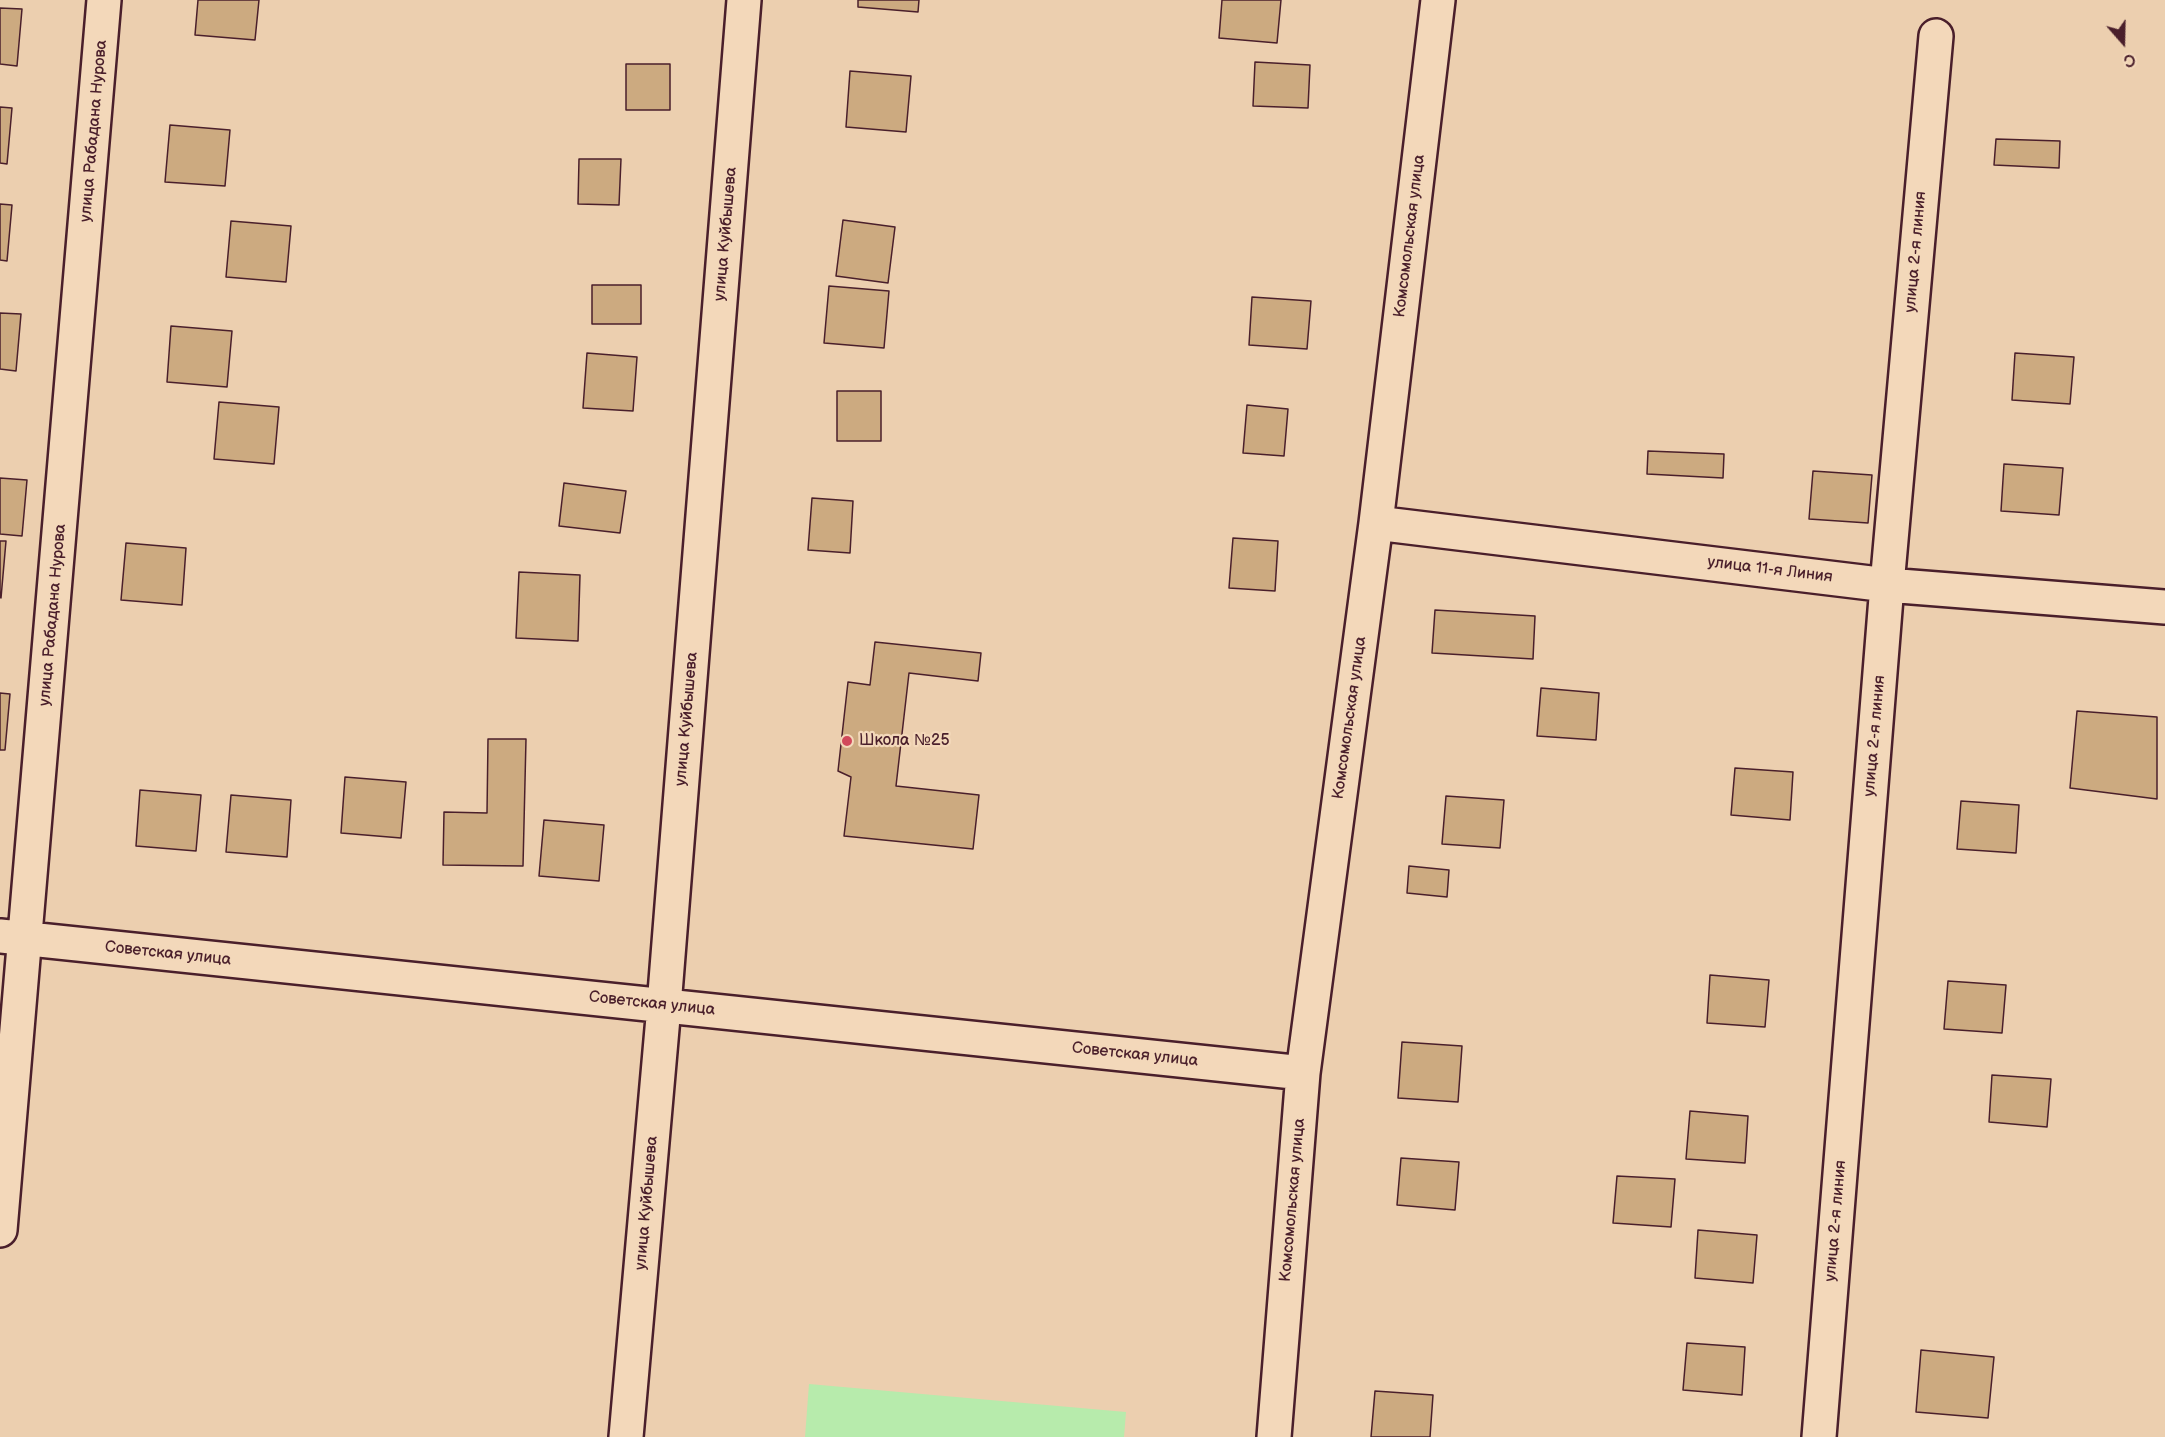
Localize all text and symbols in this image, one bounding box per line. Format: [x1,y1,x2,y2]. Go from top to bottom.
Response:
north arrow [2093,12,2153,72]
street label: улица Рабадана Нурова [76,39,112,223]
text: С [2121,49,2138,70]
street label: Комсомольская улица [1390,153,1430,319]
street label: улица Куйбышева [711,166,741,302]
street label: улица 2-я линия [1901,190,1931,314]
street label: улица Рабадана Нурова [35,523,71,707]
street label: улица 11-я Линия [1706,553,1834,587]
street label: Комсомольская улица [1329,635,1371,801]
street label: улица Куйбышева [672,651,702,787]
street label: улица 2-я линия [1860,674,1890,798]
place label: Школа №25 [859,731,950,751]
marker: Школа №25 [840,734,854,748]
street label: Советская улица [104,938,232,970]
street label: Советская улица [588,988,716,1020]
street label: Советская улица [1071,1039,1199,1071]
street label: Комсомольская улица [1276,1117,1310,1283]
street label: улица Куйбышева [632,1135,662,1271]
street label: улица 2-я линия [1821,1159,1851,1283]

